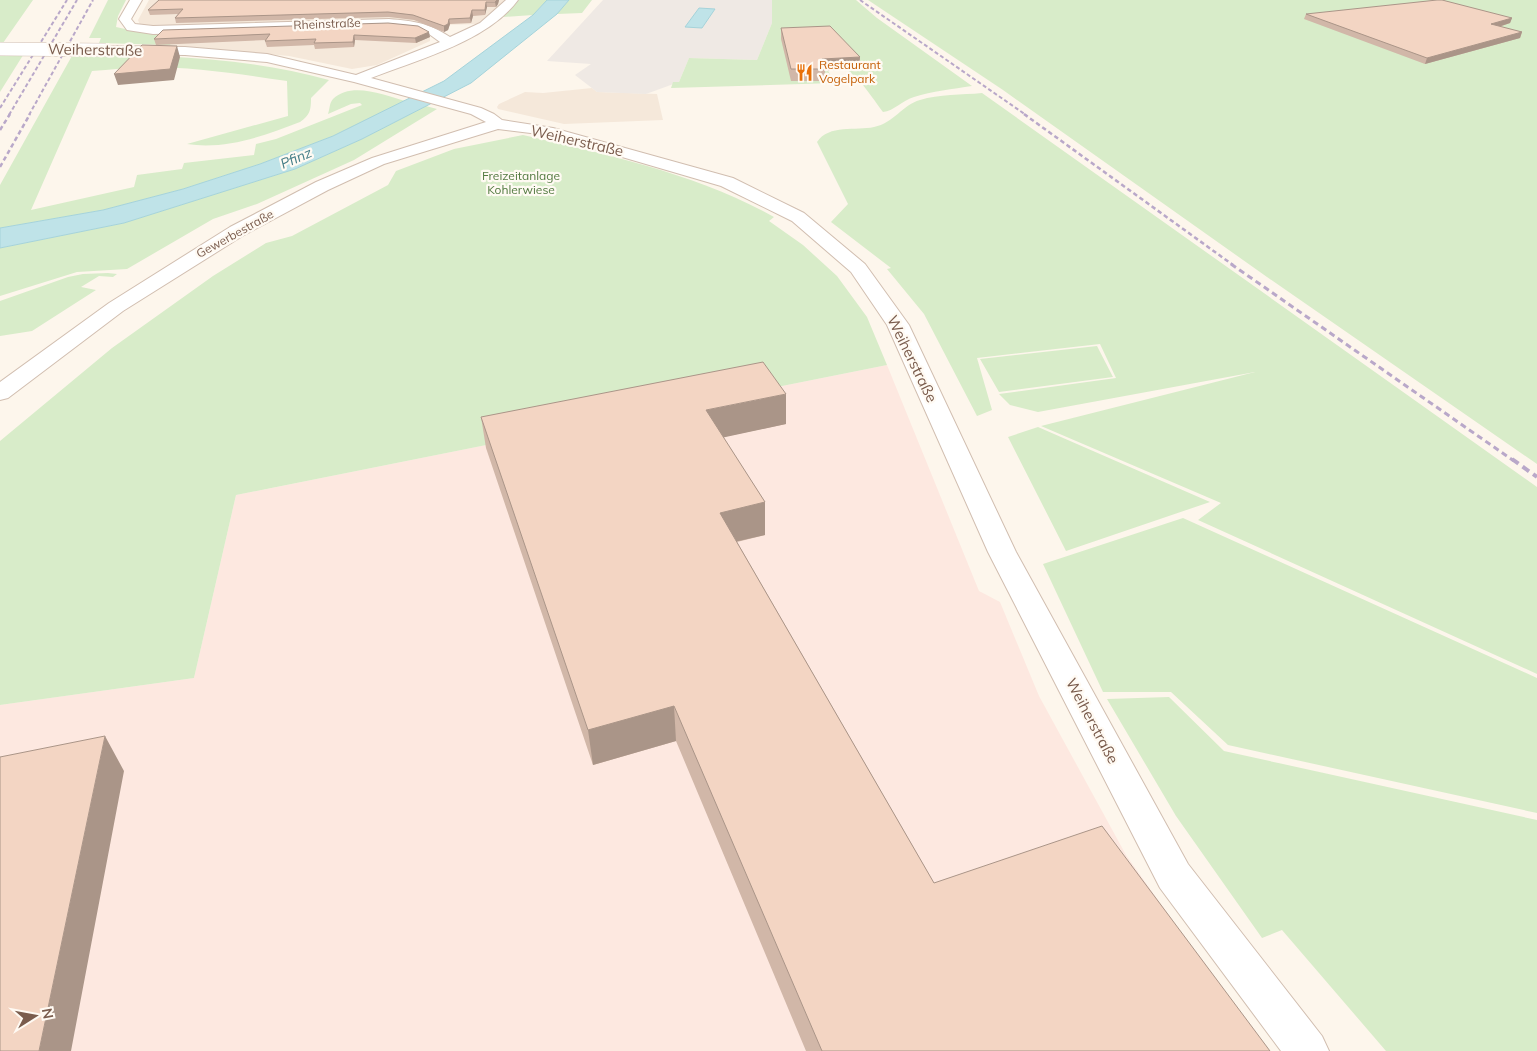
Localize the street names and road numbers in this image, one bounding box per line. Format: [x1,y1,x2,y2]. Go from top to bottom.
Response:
street label: Rheinstraße [293,15,361,32]
street label: Weiherstraße [48,39,142,60]
street label: Weiherstraße [529,121,625,160]
street label: Gewerbestraße [194,206,276,261]
street label: Weiherstraße [883,312,942,405]
street label: Weiherstraße [1062,675,1123,767]

